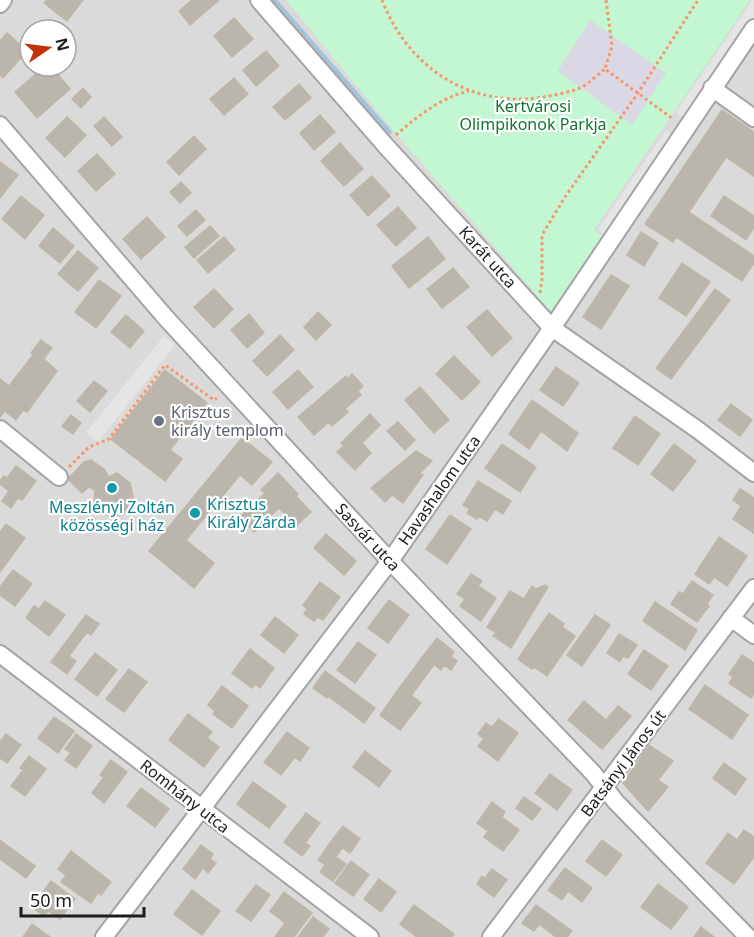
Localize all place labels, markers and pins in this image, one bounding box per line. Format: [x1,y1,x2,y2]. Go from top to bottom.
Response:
place label: Krisztus király templom [171,401,284,441]
marker: Krisztus király templom [152,414,166,428]
marker: Meszlényi Zoltán közösségi ház [105,481,119,495]
place label: Krisztus Király Zárda [207,493,296,533]
place label: Meszlényi Zoltán közösségi ház [49,496,175,536]
marker: Krisztus Király Zárda [188,506,202,520]

